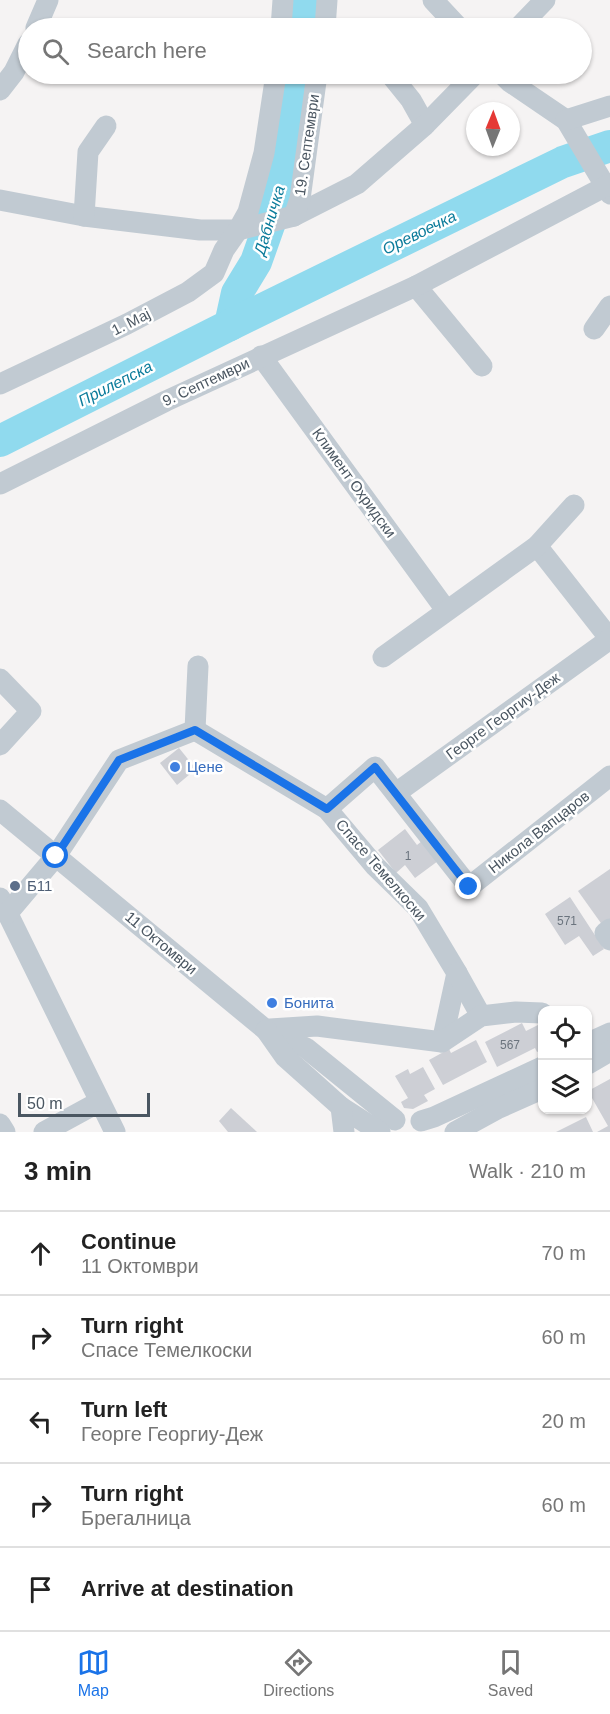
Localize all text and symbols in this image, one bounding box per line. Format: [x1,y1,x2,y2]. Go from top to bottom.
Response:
search box [18,18,592,84]
icon: search [39,35,72,68]
text: Search here [87,38,207,63]
street label: 19. Септември [291,93,322,197]
north arrow [466,102,520,156]
water label: Дабничка [250,183,288,259]
water label: Оревоечка [380,207,459,258]
street label: 1. Мај [109,305,153,338]
street label: 9. Септември [160,354,252,409]
water label: Прилепска [75,358,155,409]
street label: Климент Охридски [309,425,400,541]
street label: Георге Георгиу-Деж [442,669,563,763]
place label: Цене [187,758,223,775]
marker: Цене [168,760,182,774]
street label: Никола Вапцаров [485,787,593,876]
street label: Спасе Темелкоски [333,816,430,924]
route start [42,842,68,868]
house number: 1 [405,849,412,863]
route end [455,873,481,899]
place label: Б11 [27,877,52,894]
marker: Б11 [8,879,22,893]
street label: 11 Октомври [122,908,201,977]
house number: 571 [557,914,577,928]
place label: Бонита [284,994,335,1011]
marker: Бонита [265,996,279,1010]
map controls [538,1006,592,1114]
button: locate [538,1006,592,1060]
house number: 567 [500,1038,520,1052]
button: layers [538,1060,592,1114]
scale bar [18,1090,150,1118]
text: 50 m [27,1095,63,1112]
text: 3 min [24,1156,92,1186]
text: Walk · 210 m [469,1160,586,1182]
text: Continue [81,1229,176,1254]
icon: ahead [24,1237,57,1270]
text: 70 m [542,1242,586,1264]
text: 11 Октомври [81,1255,199,1277]
text: Turn right [81,1313,183,1338]
icon: right [24,1321,57,1354]
text: 60 m [542,1326,586,1348]
text: Спасе Темелкоски [81,1339,252,1361]
text: Turn left [81,1397,167,1422]
icon: left [24,1405,57,1438]
text: 20 m [542,1410,586,1432]
text: Георге Георгиу-Деж [81,1423,263,1445]
text: Turn right [81,1481,183,1506]
icon: right [24,1489,57,1522]
text: 60 m [542,1494,586,1516]
text: Брегалница [81,1507,191,1529]
icon: arrive [24,1573,57,1606]
text: Arrive at destination [81,1576,294,1601]
tab: Map [77,1646,110,1700]
tab: Directions [263,1646,334,1700]
tab: Saved [488,1646,533,1700]

